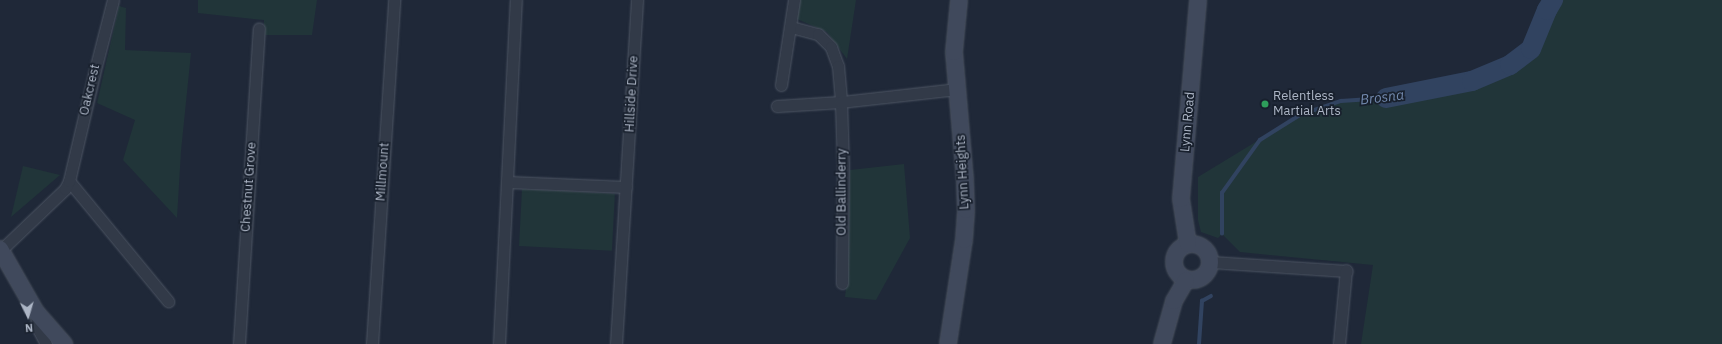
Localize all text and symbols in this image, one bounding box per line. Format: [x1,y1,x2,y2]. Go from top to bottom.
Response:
street label: Hillside Drive [622,55,642,133]
street label: Oakcrest [77,63,103,117]
water label: Brosna [1359,86,1405,108]
place label: Relentless Martial Arts [1273,89,1341,120]
street label: Lynn Road [1178,91,1198,153]
marker: Relentless Martial Arts [1260,99,1270,109]
street label: Lynn Heights [953,134,973,210]
street label: Chestnut Grove [238,141,260,233]
street label: Millmount [373,142,393,202]
street label: Old Ballinderry [834,148,850,236]
north arrow [8,296,48,336]
text: N [24,321,34,335]

